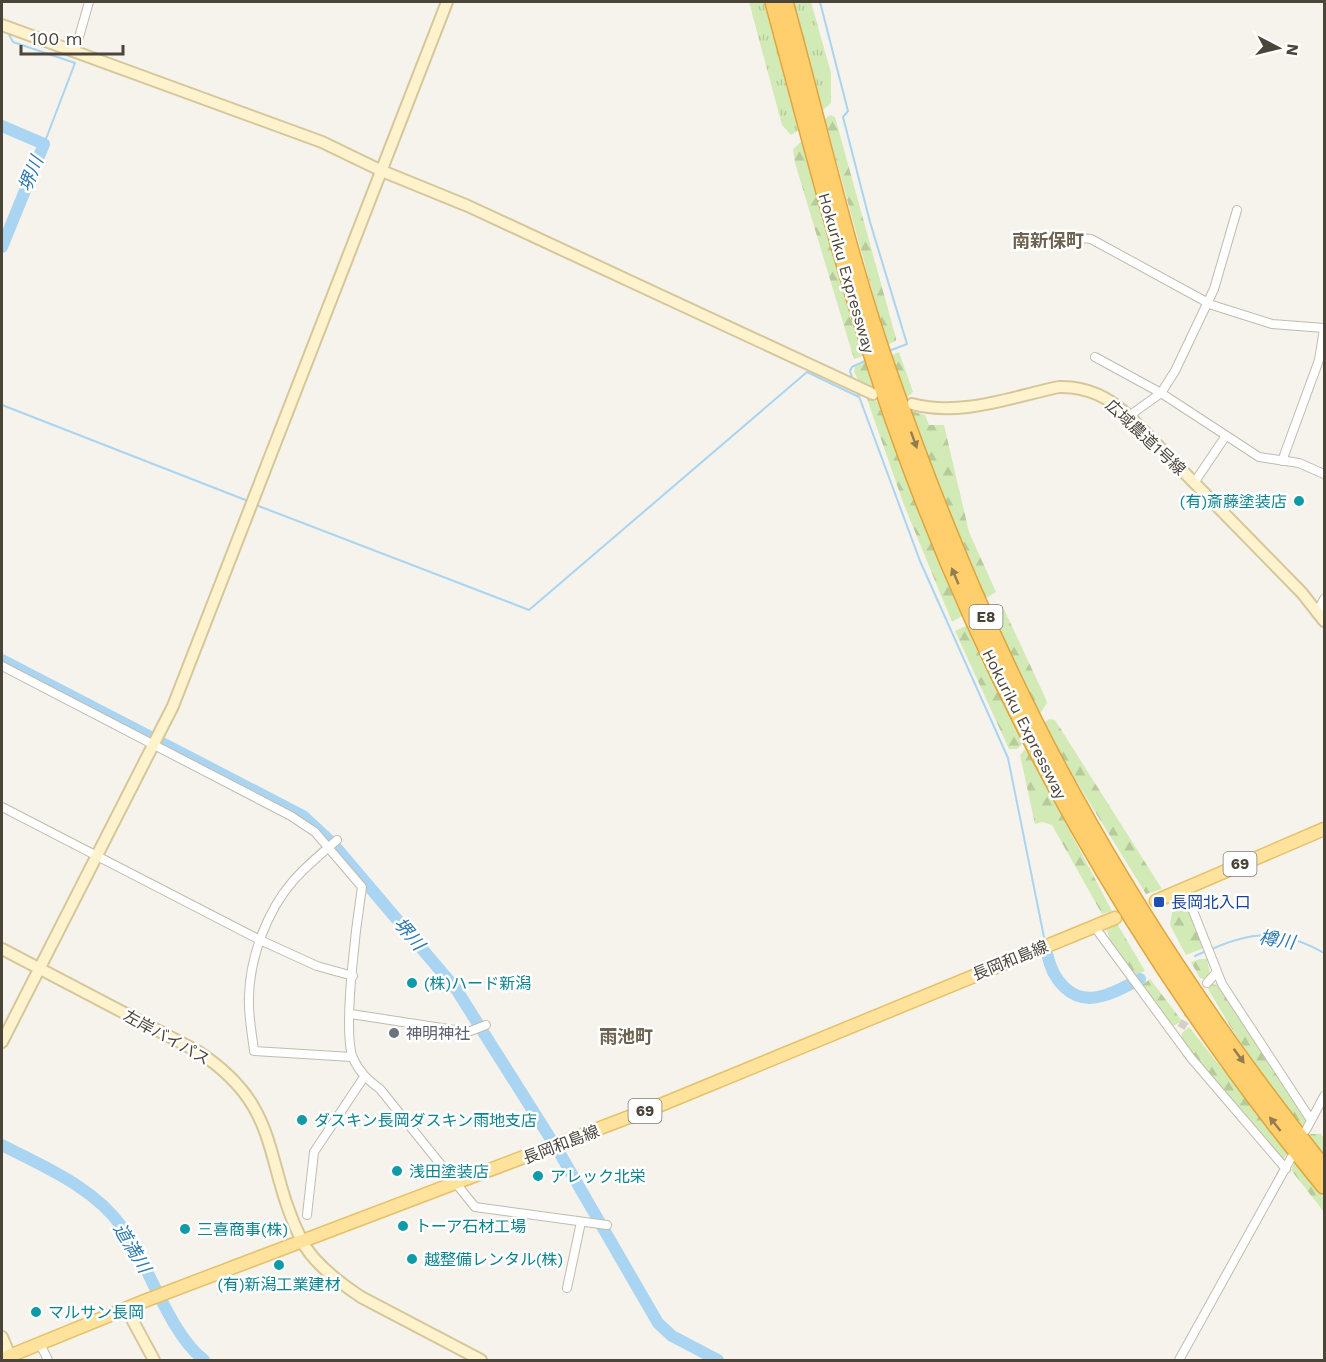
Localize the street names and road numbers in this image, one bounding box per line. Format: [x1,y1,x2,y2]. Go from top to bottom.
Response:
street label: Hokuriku Expressway [815,191,879,356]
street label: 広域農道1号線 [1102,396,1190,479]
road number: E8 [970,605,1002,629]
street label: Hokuriku Expressway [978,646,1071,803]
road number: 69 [1224,852,1256,876]
street label: 長岡和島線 [970,937,1051,984]
street label: 左岸バイパス [120,1006,213,1069]
road number: 69 [628,1099,662,1123]
street label: 長岡和島線 [520,1121,602,1168]

